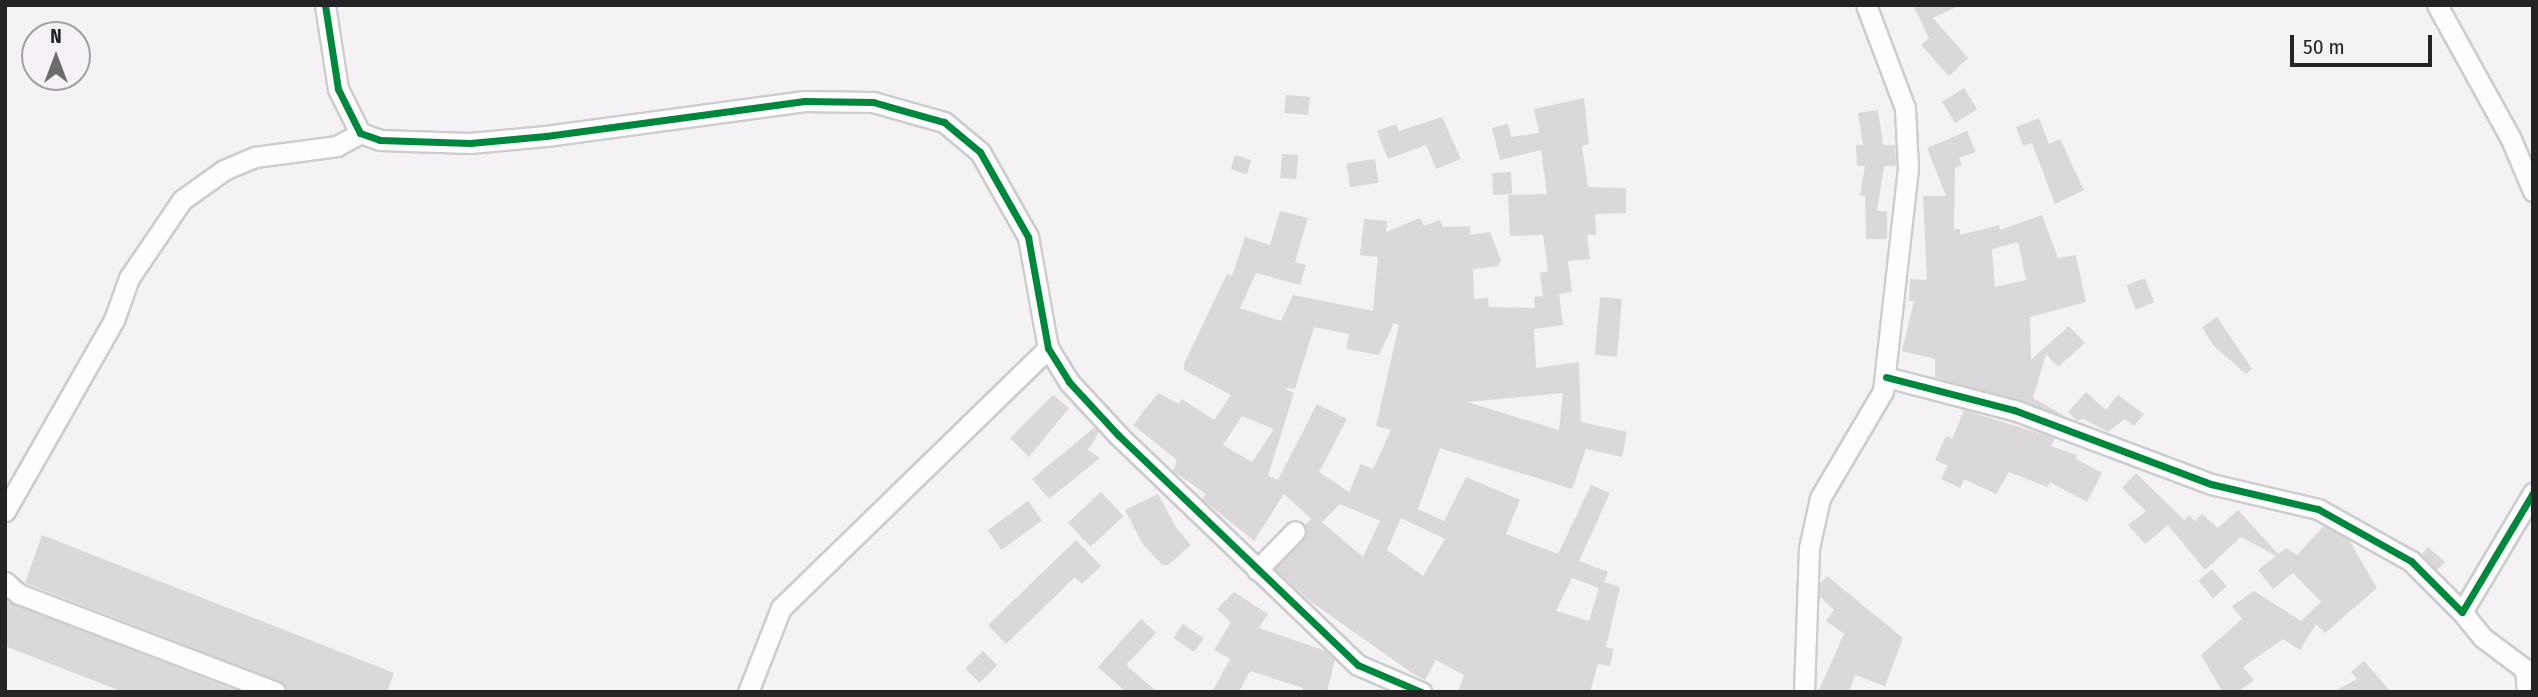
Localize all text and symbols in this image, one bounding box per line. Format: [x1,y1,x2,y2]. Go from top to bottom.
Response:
north arrow [21,21,91,91]
scale bar [2293,21,2435,65]
text: N [50,25,62,48]
text: 50 m [2303,34,2345,60]

